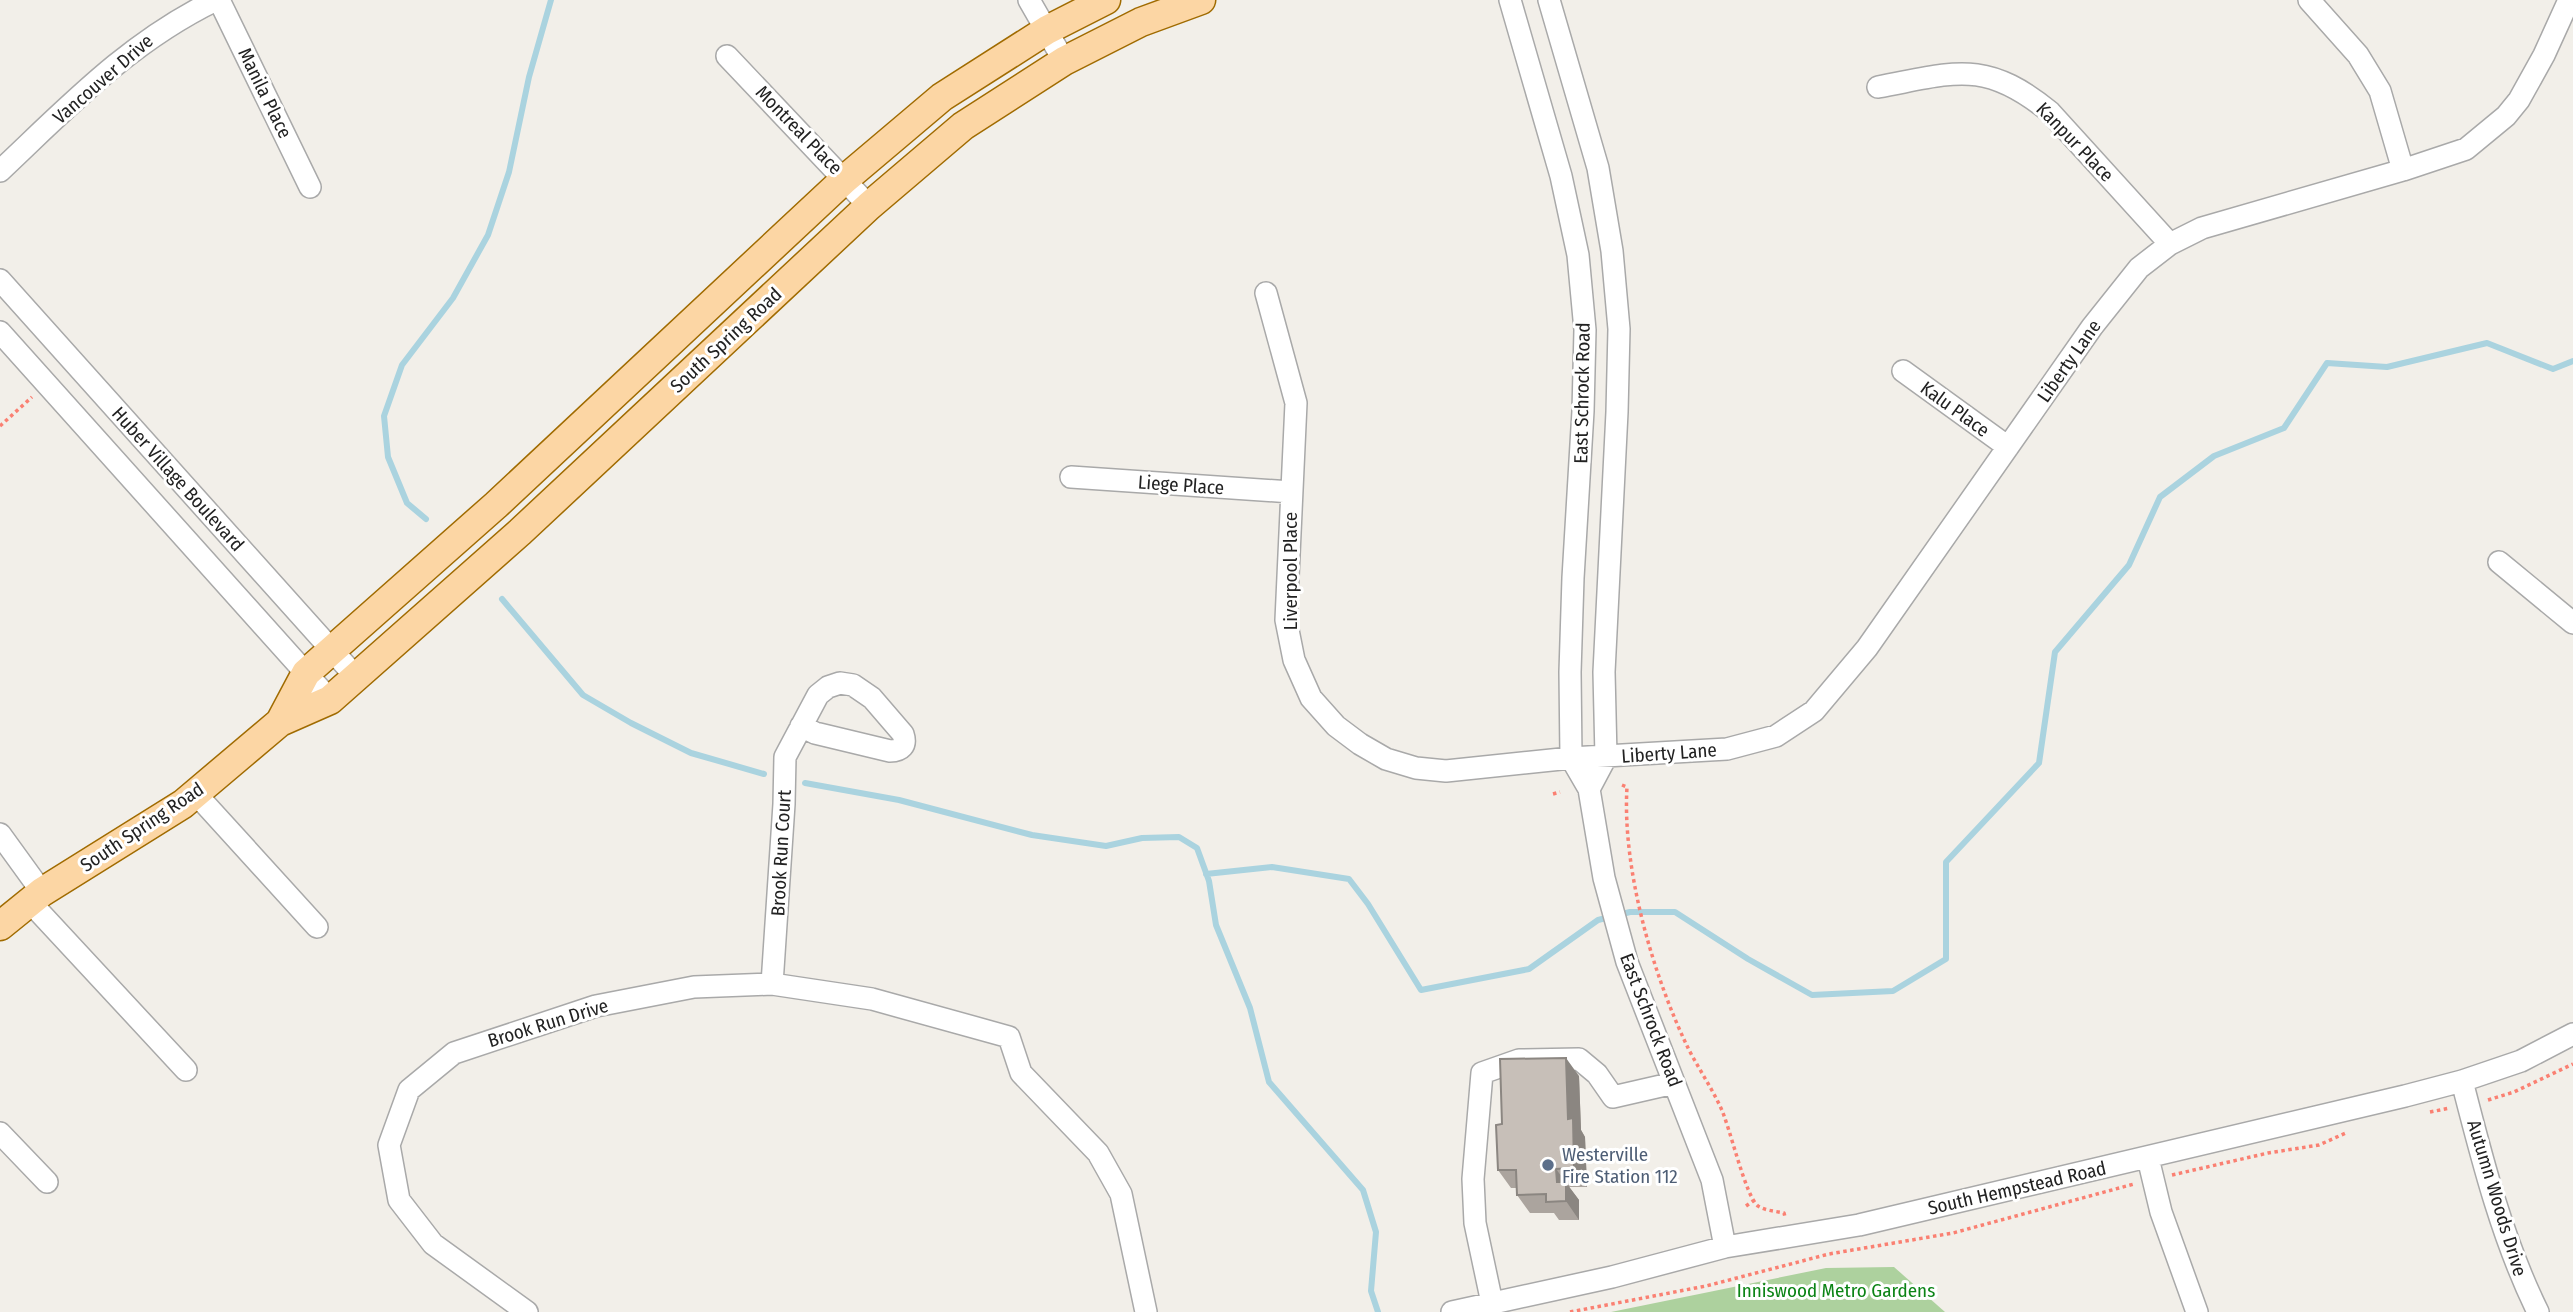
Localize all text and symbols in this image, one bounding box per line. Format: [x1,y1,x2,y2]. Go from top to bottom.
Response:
street label: Vancouver Drive [48,29,158,129]
street label: Manila Place [233,44,297,142]
street label: Montreal Place [751,81,847,179]
street label: Kanpur Place [2031,97,2119,187]
street label: South Spring Road [666,283,786,397]
street label: Liberty Lane [2032,315,2106,407]
street label: East Schrock Road [1569,322,1595,464]
street label: Kalu Place [1916,376,1994,442]
street label: Huber Village Boulevard [107,402,249,556]
street label: Liege Place [1137,471,1225,499]
street label: Liverpool Place [1279,512,1302,630]
street label: Liberty Lane [1621,738,1717,768]
street label: South Spring Road [76,777,208,877]
street label: Brook Run Court [766,788,796,917]
street label: East Schrock Road [1615,950,1687,1090]
street label: Brook Run Drive [485,994,611,1052]
street label: Autumn Woods Drive [2462,1117,2532,1279]
place label: Westerville Fire Station 112 [1562,1143,1678,1188]
street label: South Hempstead Road [1926,1156,2108,1220]
marker: Westerville Fire Station 112 [1540,1157,1556,1173]
park label: Inniswood Metro Gardens [1737,1279,1935,1302]

